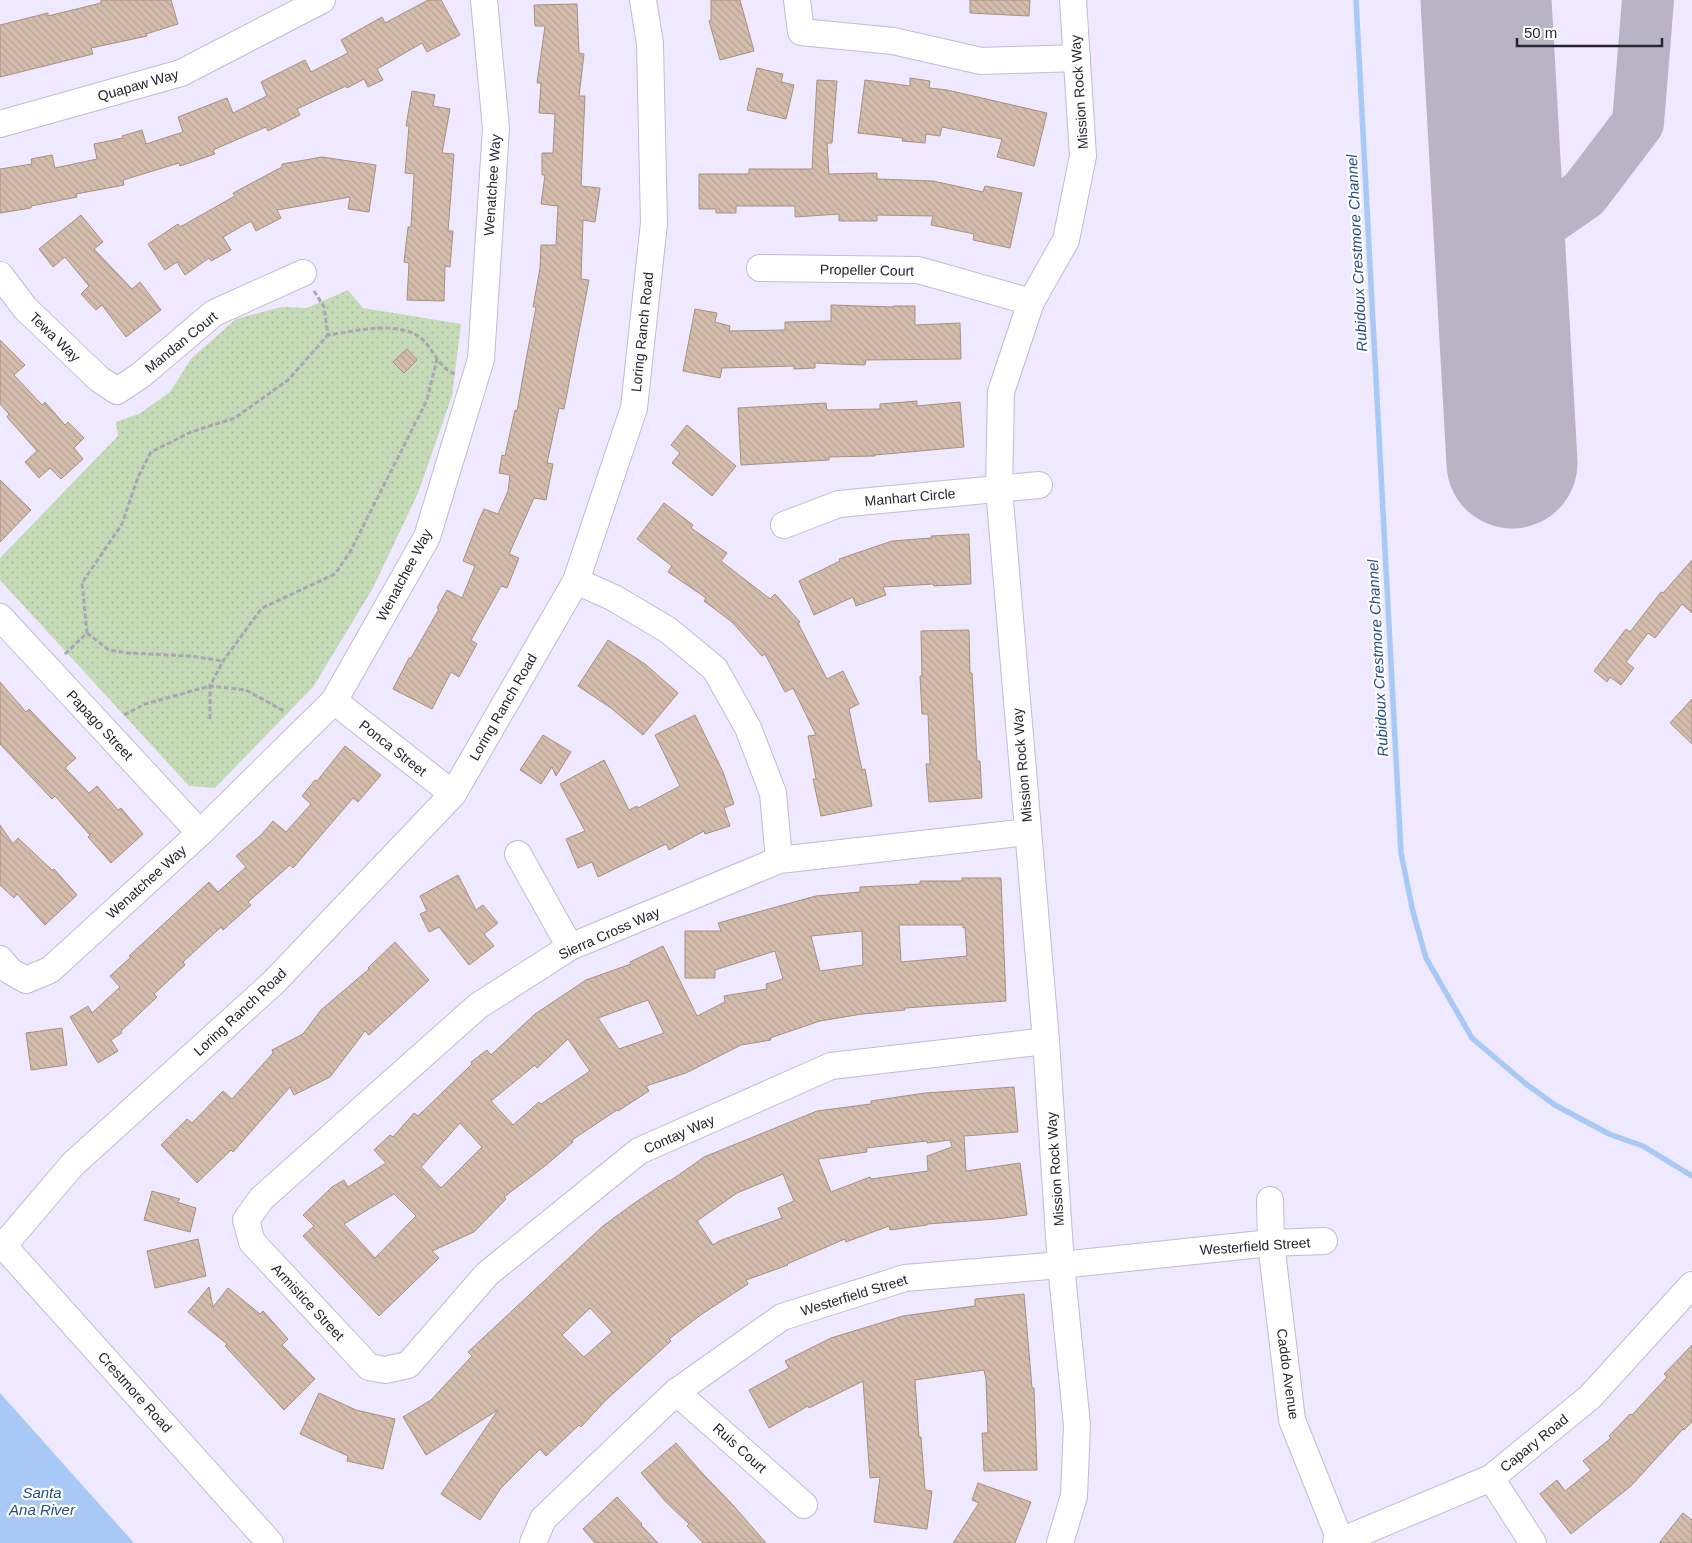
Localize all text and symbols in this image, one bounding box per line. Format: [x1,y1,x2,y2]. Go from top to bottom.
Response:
scale bar [1517,15,1662,47]
text: 50 m [1524,24,1557,41]
street label: Mission Rock Way [1067,34,1091,150]
street label: Quapaw Way [96,66,180,104]
street label: Wenatchee Way [480,134,504,236]
water label: Rubidoux Crestmore Channel [1343,153,1370,352]
street label: Propeller Court [820,261,914,279]
street label: Loring Ranch Road [628,271,656,393]
street label: Mandan Court [141,308,221,376]
street label: Tewa Way [26,309,84,365]
street label: Manhart Circle [864,485,956,509]
street label: Wenatchee Way [373,526,435,624]
water label: Rubidoux Crestmore Channel [1364,558,1391,757]
street label: Loring Ranch Road [466,651,540,763]
street label: Papago Street [64,687,136,763]
street label: Mission Rock Way [1009,707,1035,823]
street label: Ponca Street [356,717,430,779]
street label: Wenatchee Way [103,842,189,922]
street label: Sierra Cross Way [556,903,662,963]
street label: Loring Ranch Road [190,965,290,1059]
street label: Contay Way [641,1111,717,1157]
street label: Mission Rock Way [1043,1111,1067,1227]
street label: Westerfield Street [1199,1234,1311,1258]
street label: Armistice Street [268,1260,348,1344]
street label: Westerfield Street [799,1271,910,1319]
street label: Caddo Avenue [1274,1328,1302,1421]
street label: Crestmore Road [95,1348,175,1436]
street label: Capary Road [1497,1411,1571,1475]
street label: Ruis Court [710,1420,770,1476]
water label: Santa Ana River [8,1484,76,1518]

